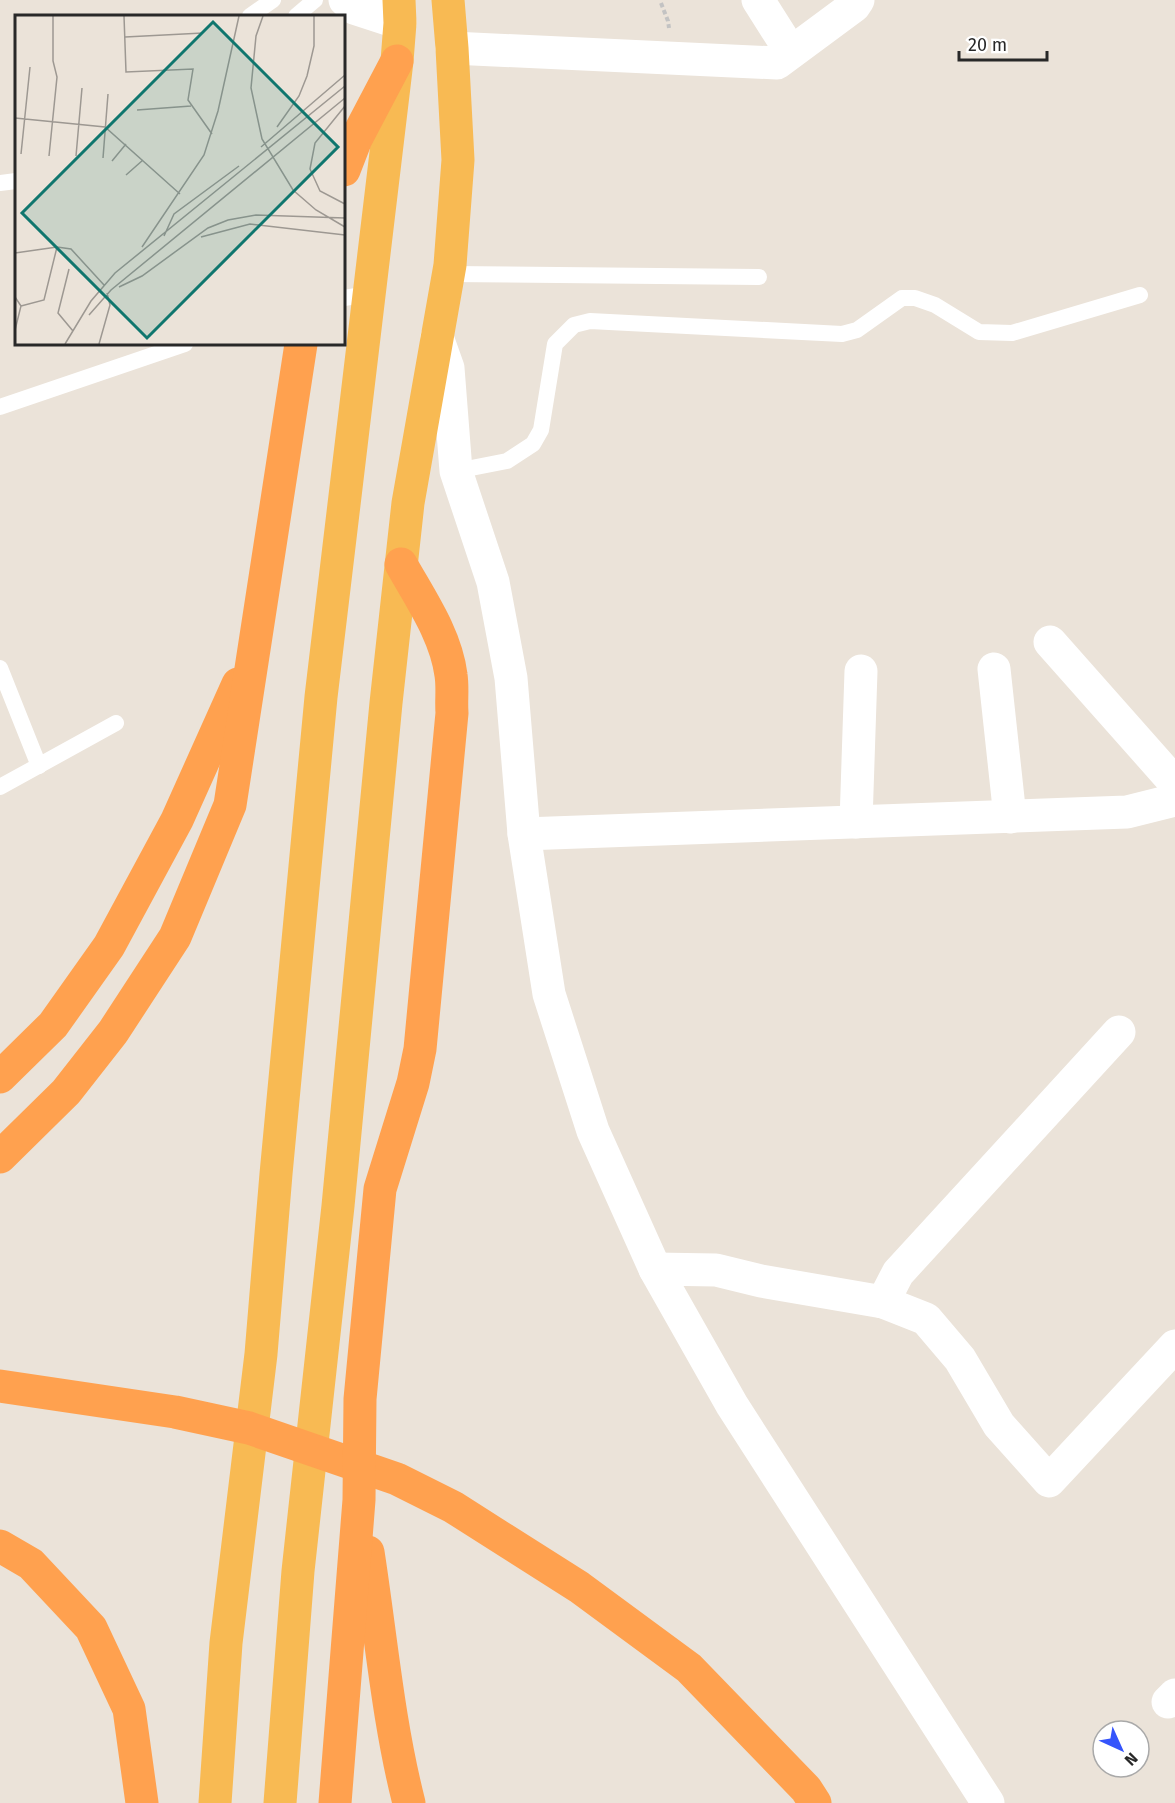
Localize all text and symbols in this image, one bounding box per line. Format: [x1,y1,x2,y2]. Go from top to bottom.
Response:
inset map [15,15,345,345]
scale bar [959,24,1048,62]
text: 20 m [968,34,1007,56]
north arrow [1091,1719,1151,1779]
text: N [1121,1749,1142,1770]

